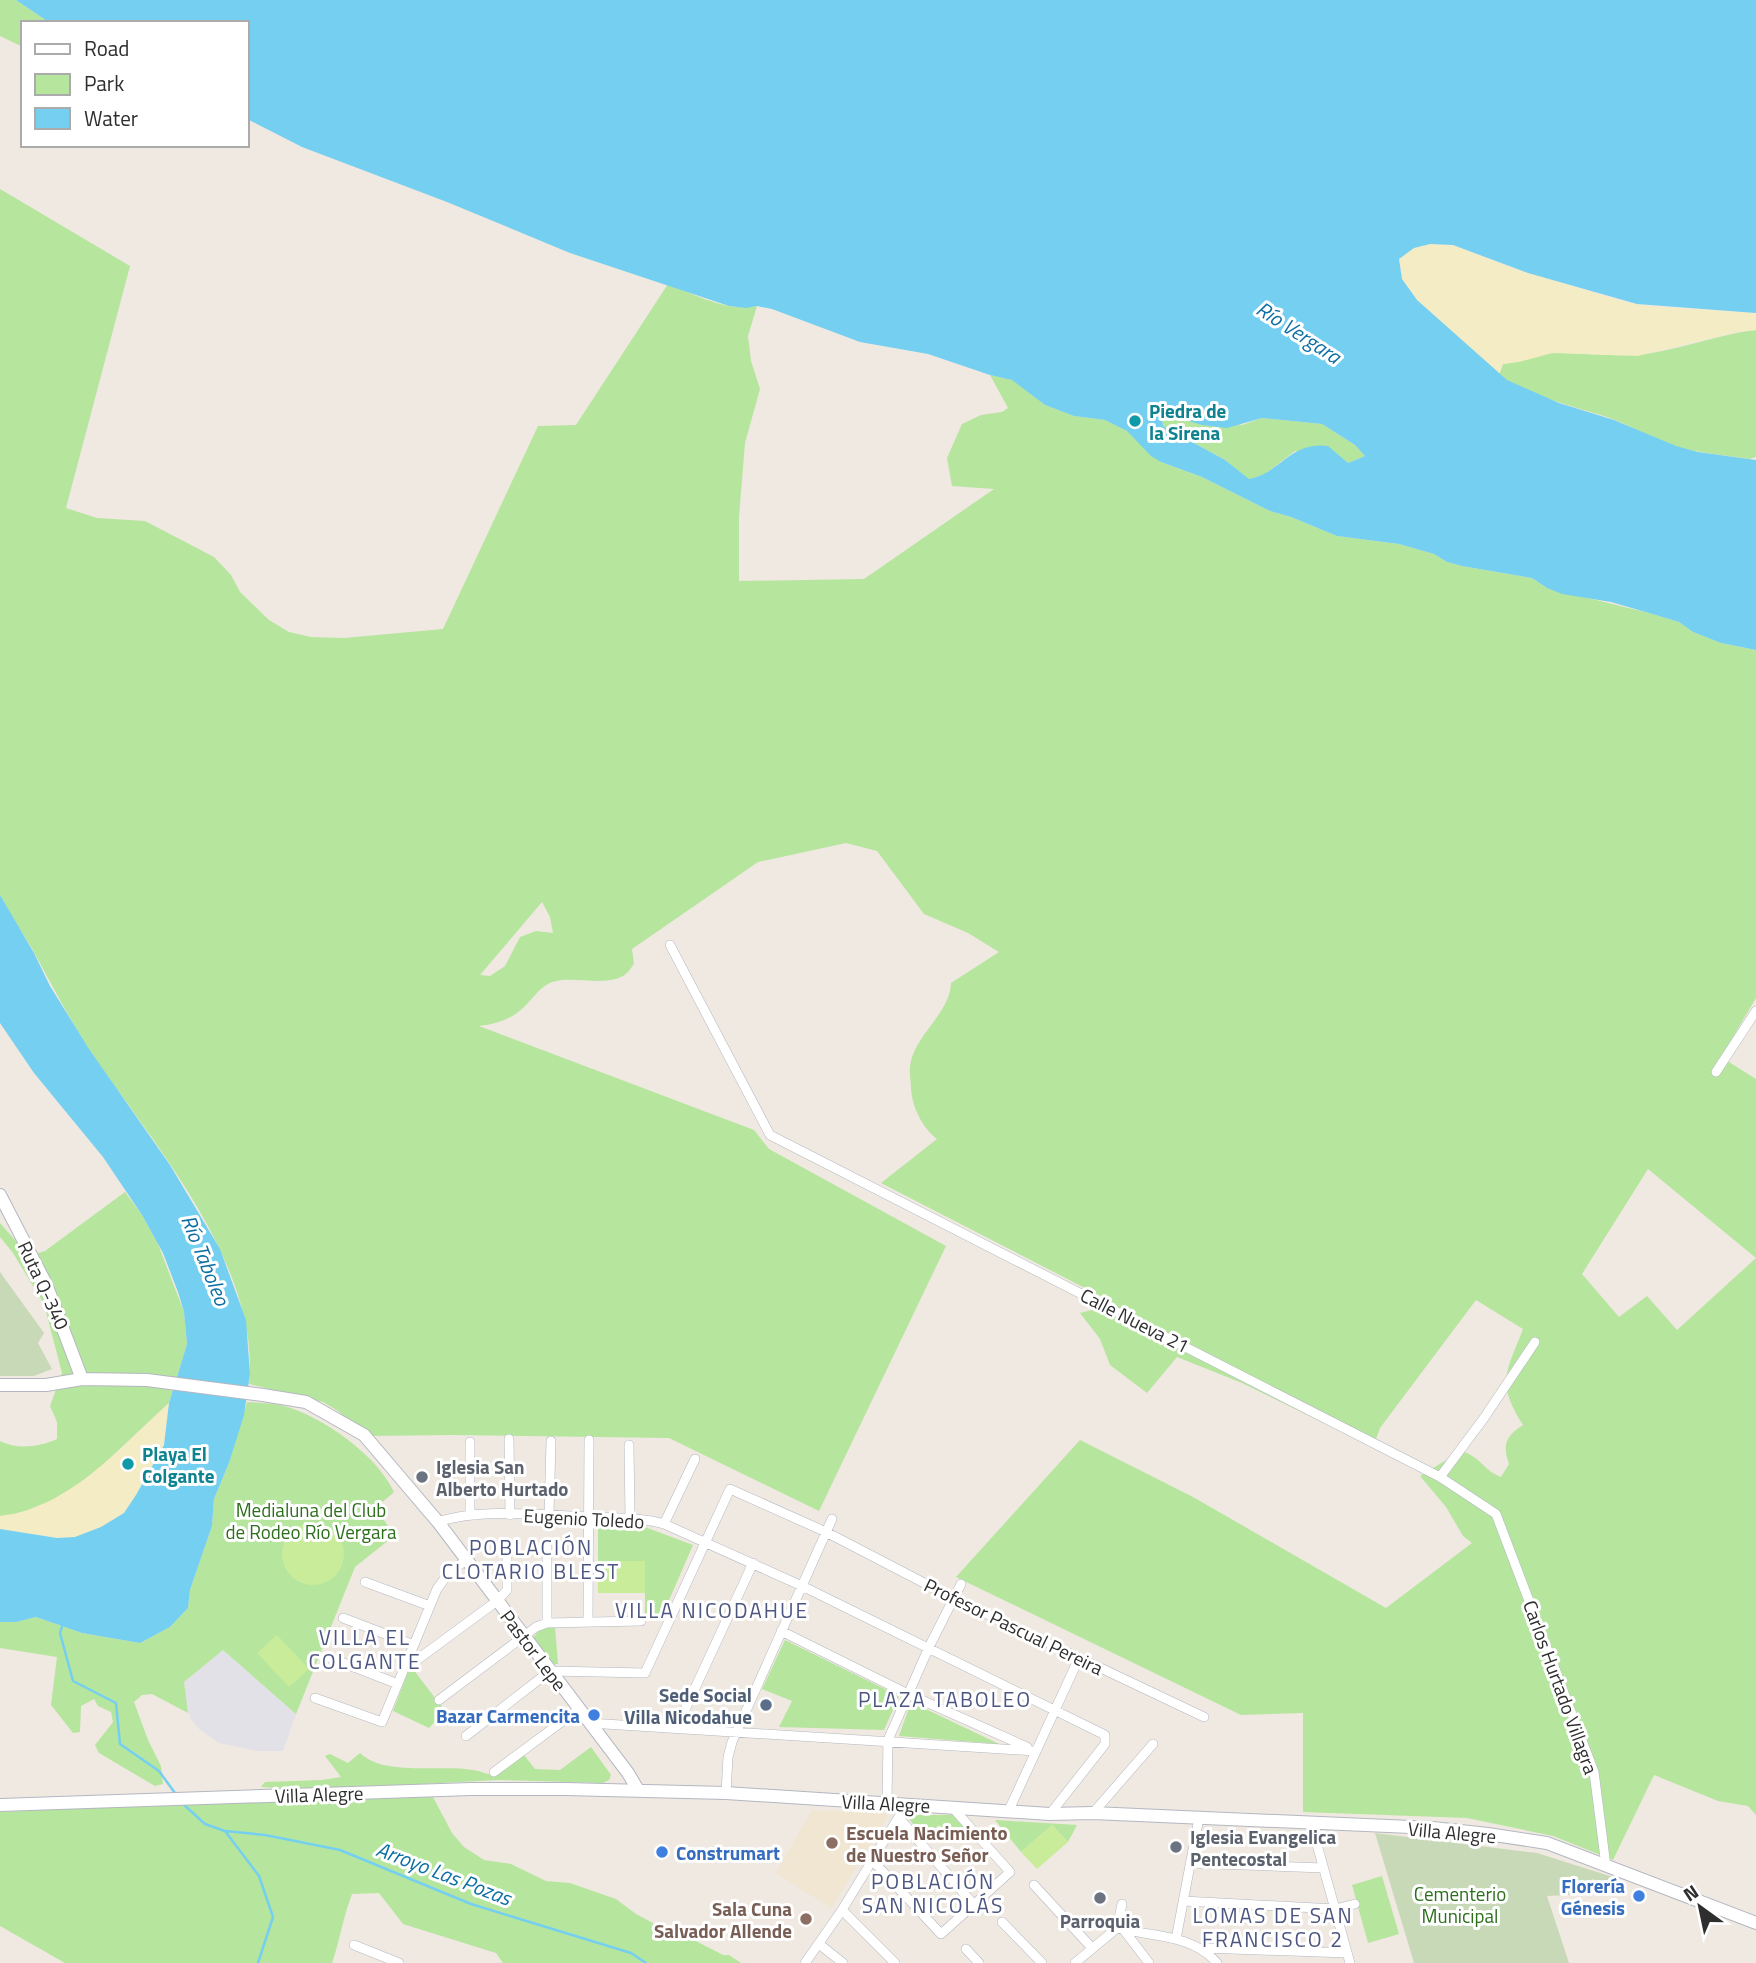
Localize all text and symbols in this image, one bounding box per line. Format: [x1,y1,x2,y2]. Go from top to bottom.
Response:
legend [21,21,248,147]
text: Road [84,32,129,64]
text: Park [84,67,124,99]
text: Water [84,102,138,134]
water label: Río Vergara [1250,293,1349,372]
place label: Piedra de la Sirena [1149,396,1227,447]
marker: Piedra de la Sirena [1127,413,1143,429]
water label: Río Taboleo [173,1210,239,1311]
street label: Ruta Q-340 [11,1236,77,1334]
street label: Calle Nueva 21 [1076,1280,1194,1360]
place label: Playa El Colgante [142,1439,215,1490]
place label: Iglesia San Alberto Hurtado [436,1452,568,1503]
marker: Playa El Colgante [120,1456,136,1472]
marker: Iglesia San Alberto Hurtado [414,1469,430,1485]
park label: Medialuna del Club de Rodeo Río Vergara [225,1495,397,1546]
street label: Eugenio Toledo [523,1500,645,1536]
district label: POBLACIÓN CLOTARIO BLEST [442,1531,620,1587]
street label: Profesor Pascual Pereira [920,1570,1109,1682]
district label: VILLA NICODAHUE [615,1594,809,1626]
street label: Carlos Hurtado Villagra [1516,1596,1606,1778]
street label: Pastor Lepe [494,1603,574,1697]
district label: VILLA EL COLGANTE [309,1621,422,1677]
place label: Sede Social Villa Nicodahue [624,1680,752,1731]
district label: PLAZA TABOLEO [858,1683,1032,1715]
marker: Sede Social Villa Nicodahue [758,1697,774,1713]
place label: Bazar Carmencita [436,1701,580,1730]
marker: Bazar Carmencita [586,1707,602,1723]
street label: Villa Alegre [274,1778,364,1810]
street label: Villa Alegre [841,1786,931,1820]
street label: Villa Alegre [1407,1814,1497,1850]
place label: Escuela Nacimiento de Nuestro Señor [846,1818,1008,1869]
place label: Iglesia Evangelica Pentecostal [1190,1822,1336,1873]
water label: Arroyo Las Pozas [372,1833,518,1914]
marker: Escuela Nacimiento de Nuestro Señor [824,1835,840,1851]
place label: Construmart [676,1838,780,1867]
marker: Iglesia Evangelica Pentecostal [1168,1839,1184,1855]
marker: Construmart [654,1844,670,1860]
district label: POBLACIÓN SAN NICOLÁS [862,1865,1004,1921]
place label: Florería Génesis [1561,1871,1625,1922]
north arrow [1665,1872,1735,1942]
text: N [1677,1877,1704,1908]
park label: Cementerio Municipal [1414,1879,1506,1930]
marker: Florería Génesis [1631,1888,1647,1904]
marker: Parroquia [1092,1890,1108,1906]
place label: Sala Cuna Salvador Allende [654,1894,792,1945]
district label: LOMAS DE SAN FRANCISCO 2 [1192,1899,1354,1955]
place label: Parroquia [1060,1906,1141,1935]
marker: Sala Cuna Salvador Allende [798,1911,814,1927]

